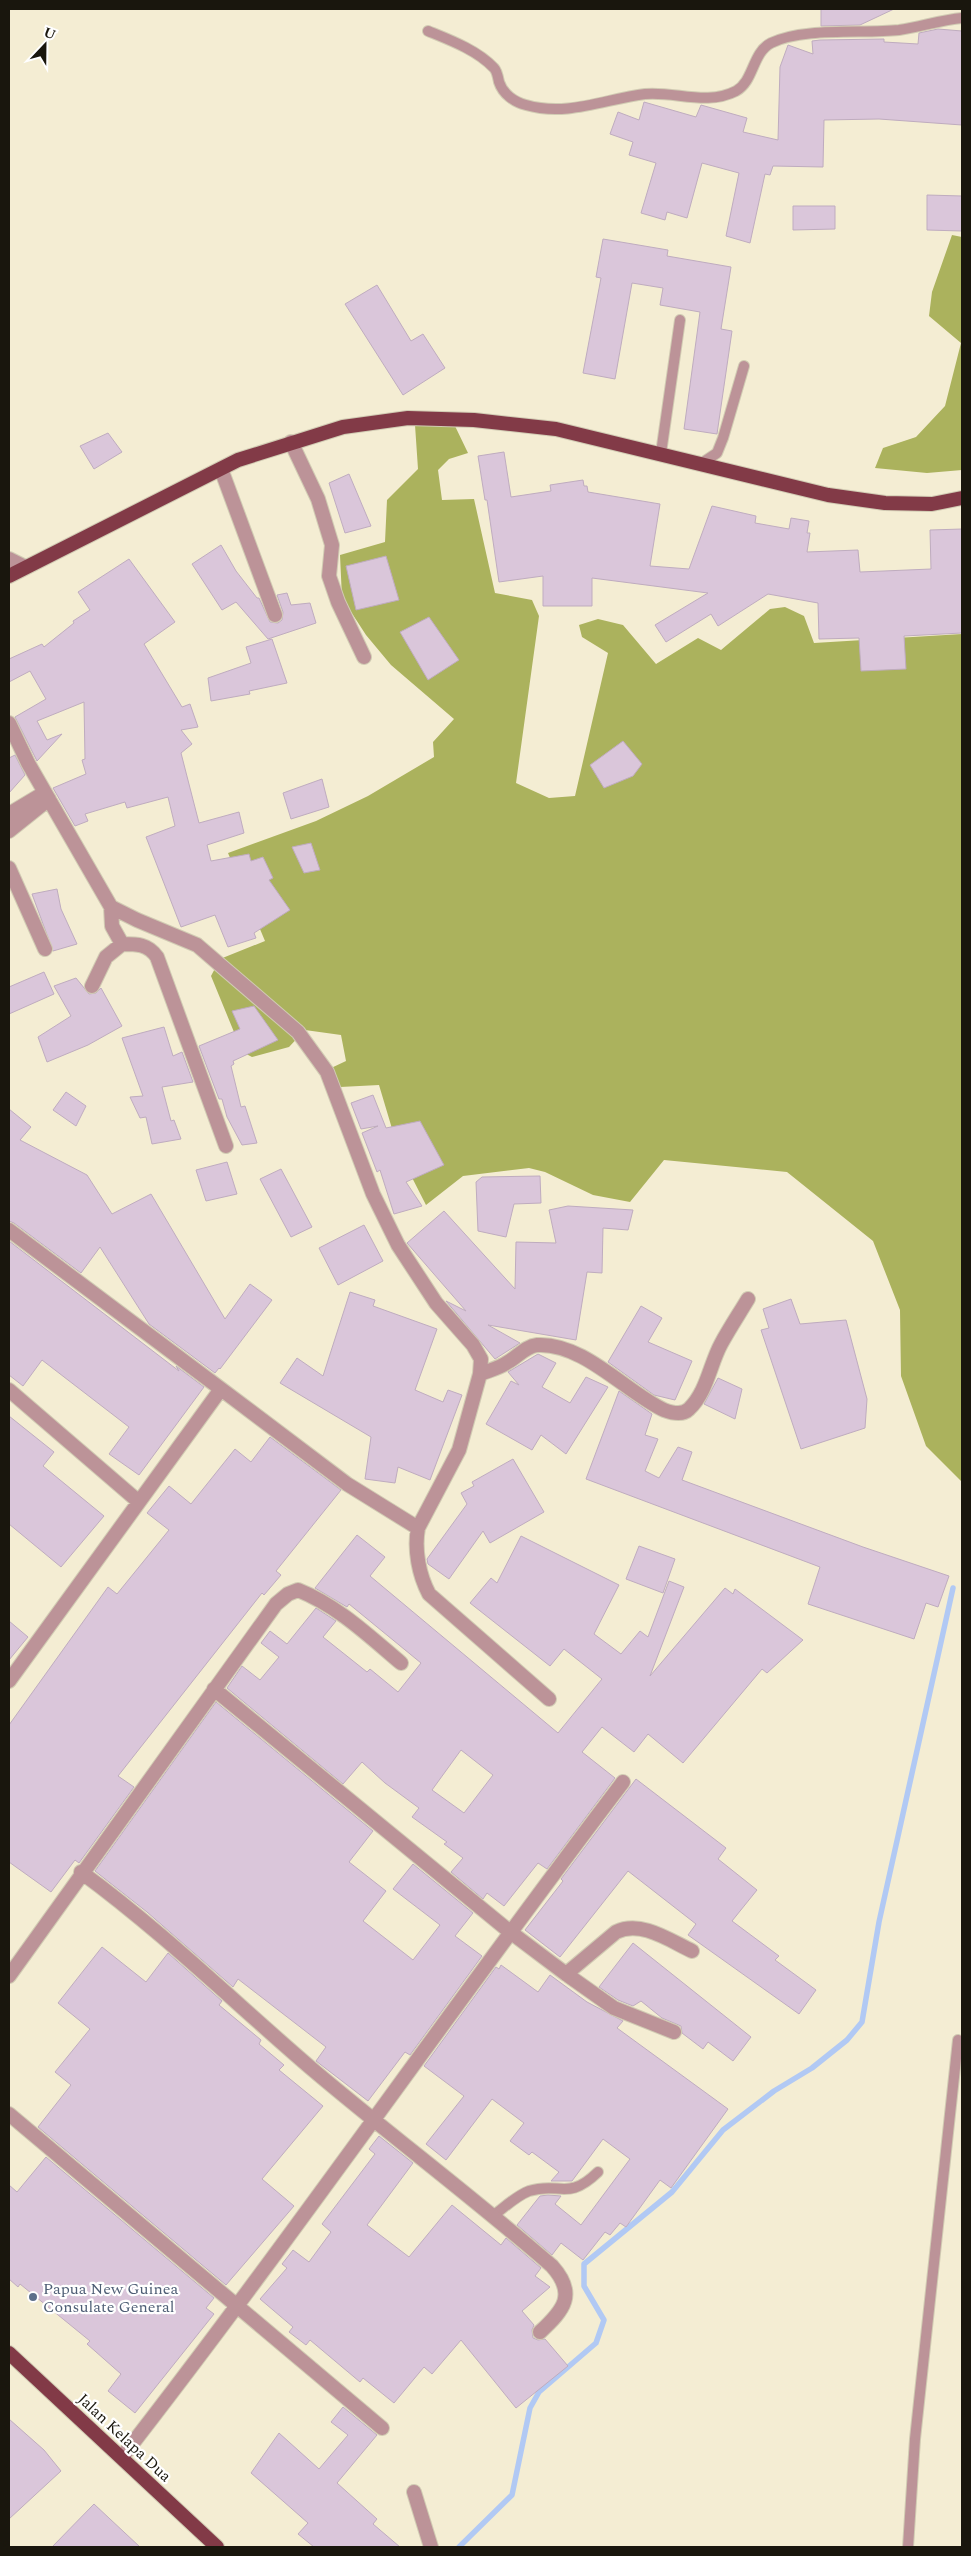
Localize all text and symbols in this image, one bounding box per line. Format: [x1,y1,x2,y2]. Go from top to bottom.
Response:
north arrow [20,20,70,70]
text: U [40,21,59,45]
place label: Papua New Guinea Consulate General [43,2277,179,2319]
marker: Papua New Guinea Consulate General [27,2291,39,2303]
street label: Jalan Kelapa Dua [72,2388,177,2488]

